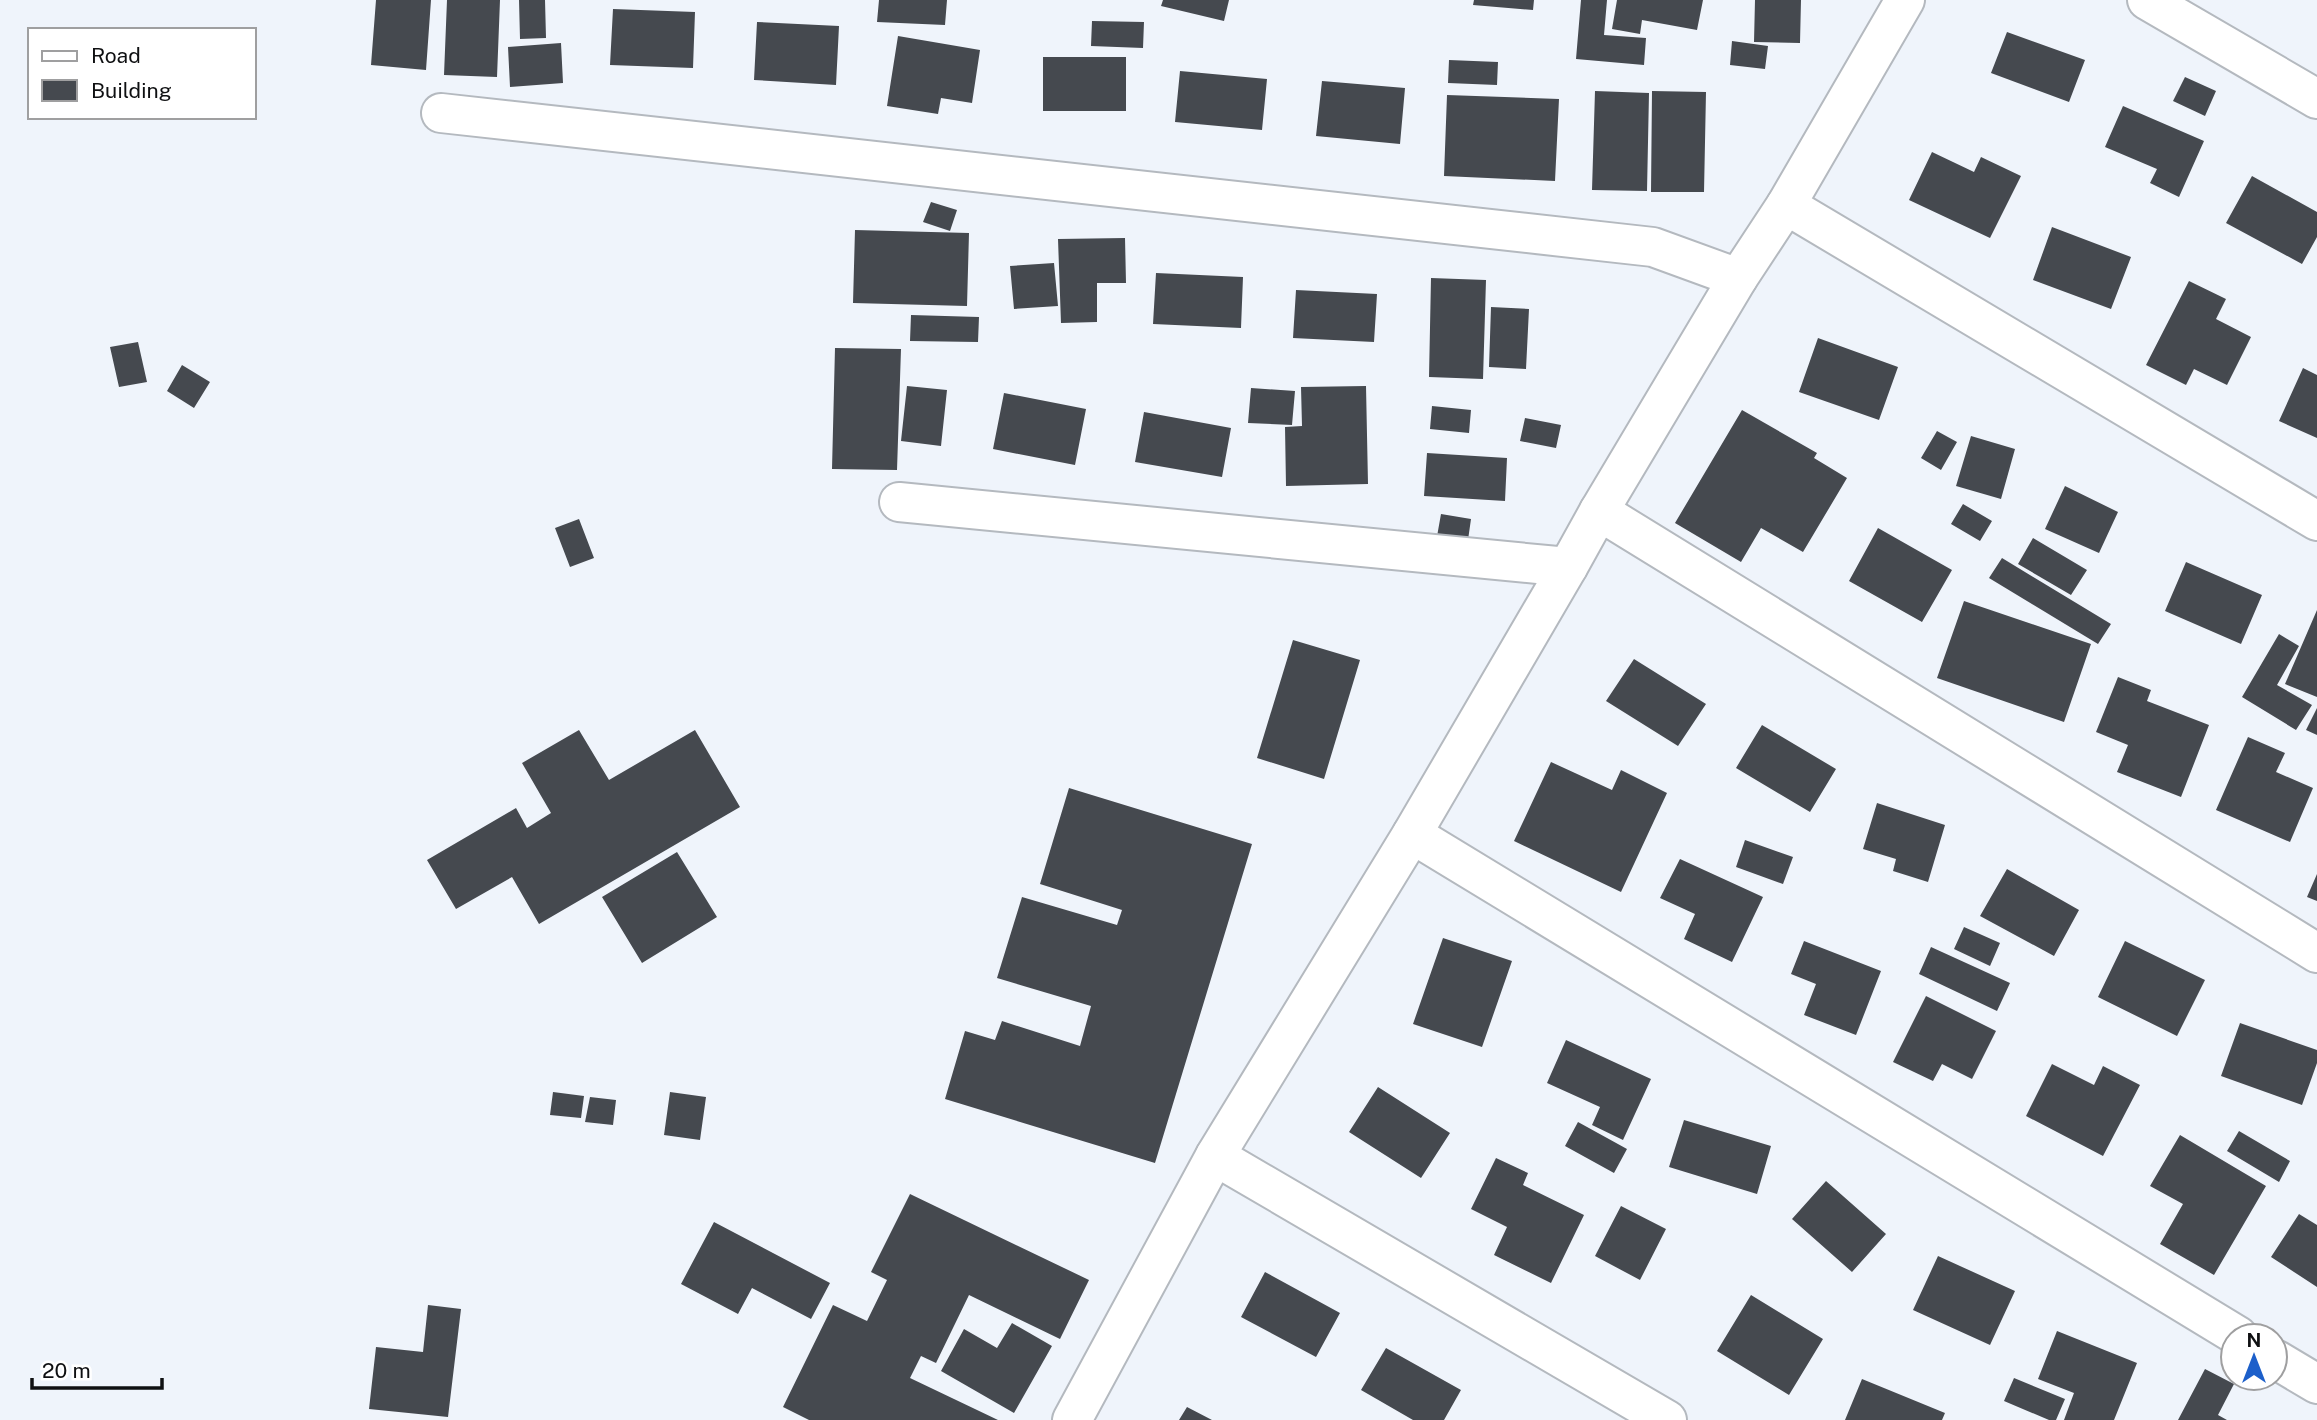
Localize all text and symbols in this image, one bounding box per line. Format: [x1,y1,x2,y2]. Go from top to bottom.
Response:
legend [28,28,256,119]
text: Road [91,43,141,68]
text: Building [91,78,172,103]
north arrow [2219,1322,2289,1392]
text: N [2247,1329,2261,1351]
scale bar [32,1346,161,1390]
text: 20 m [42,1358,91,1383]

